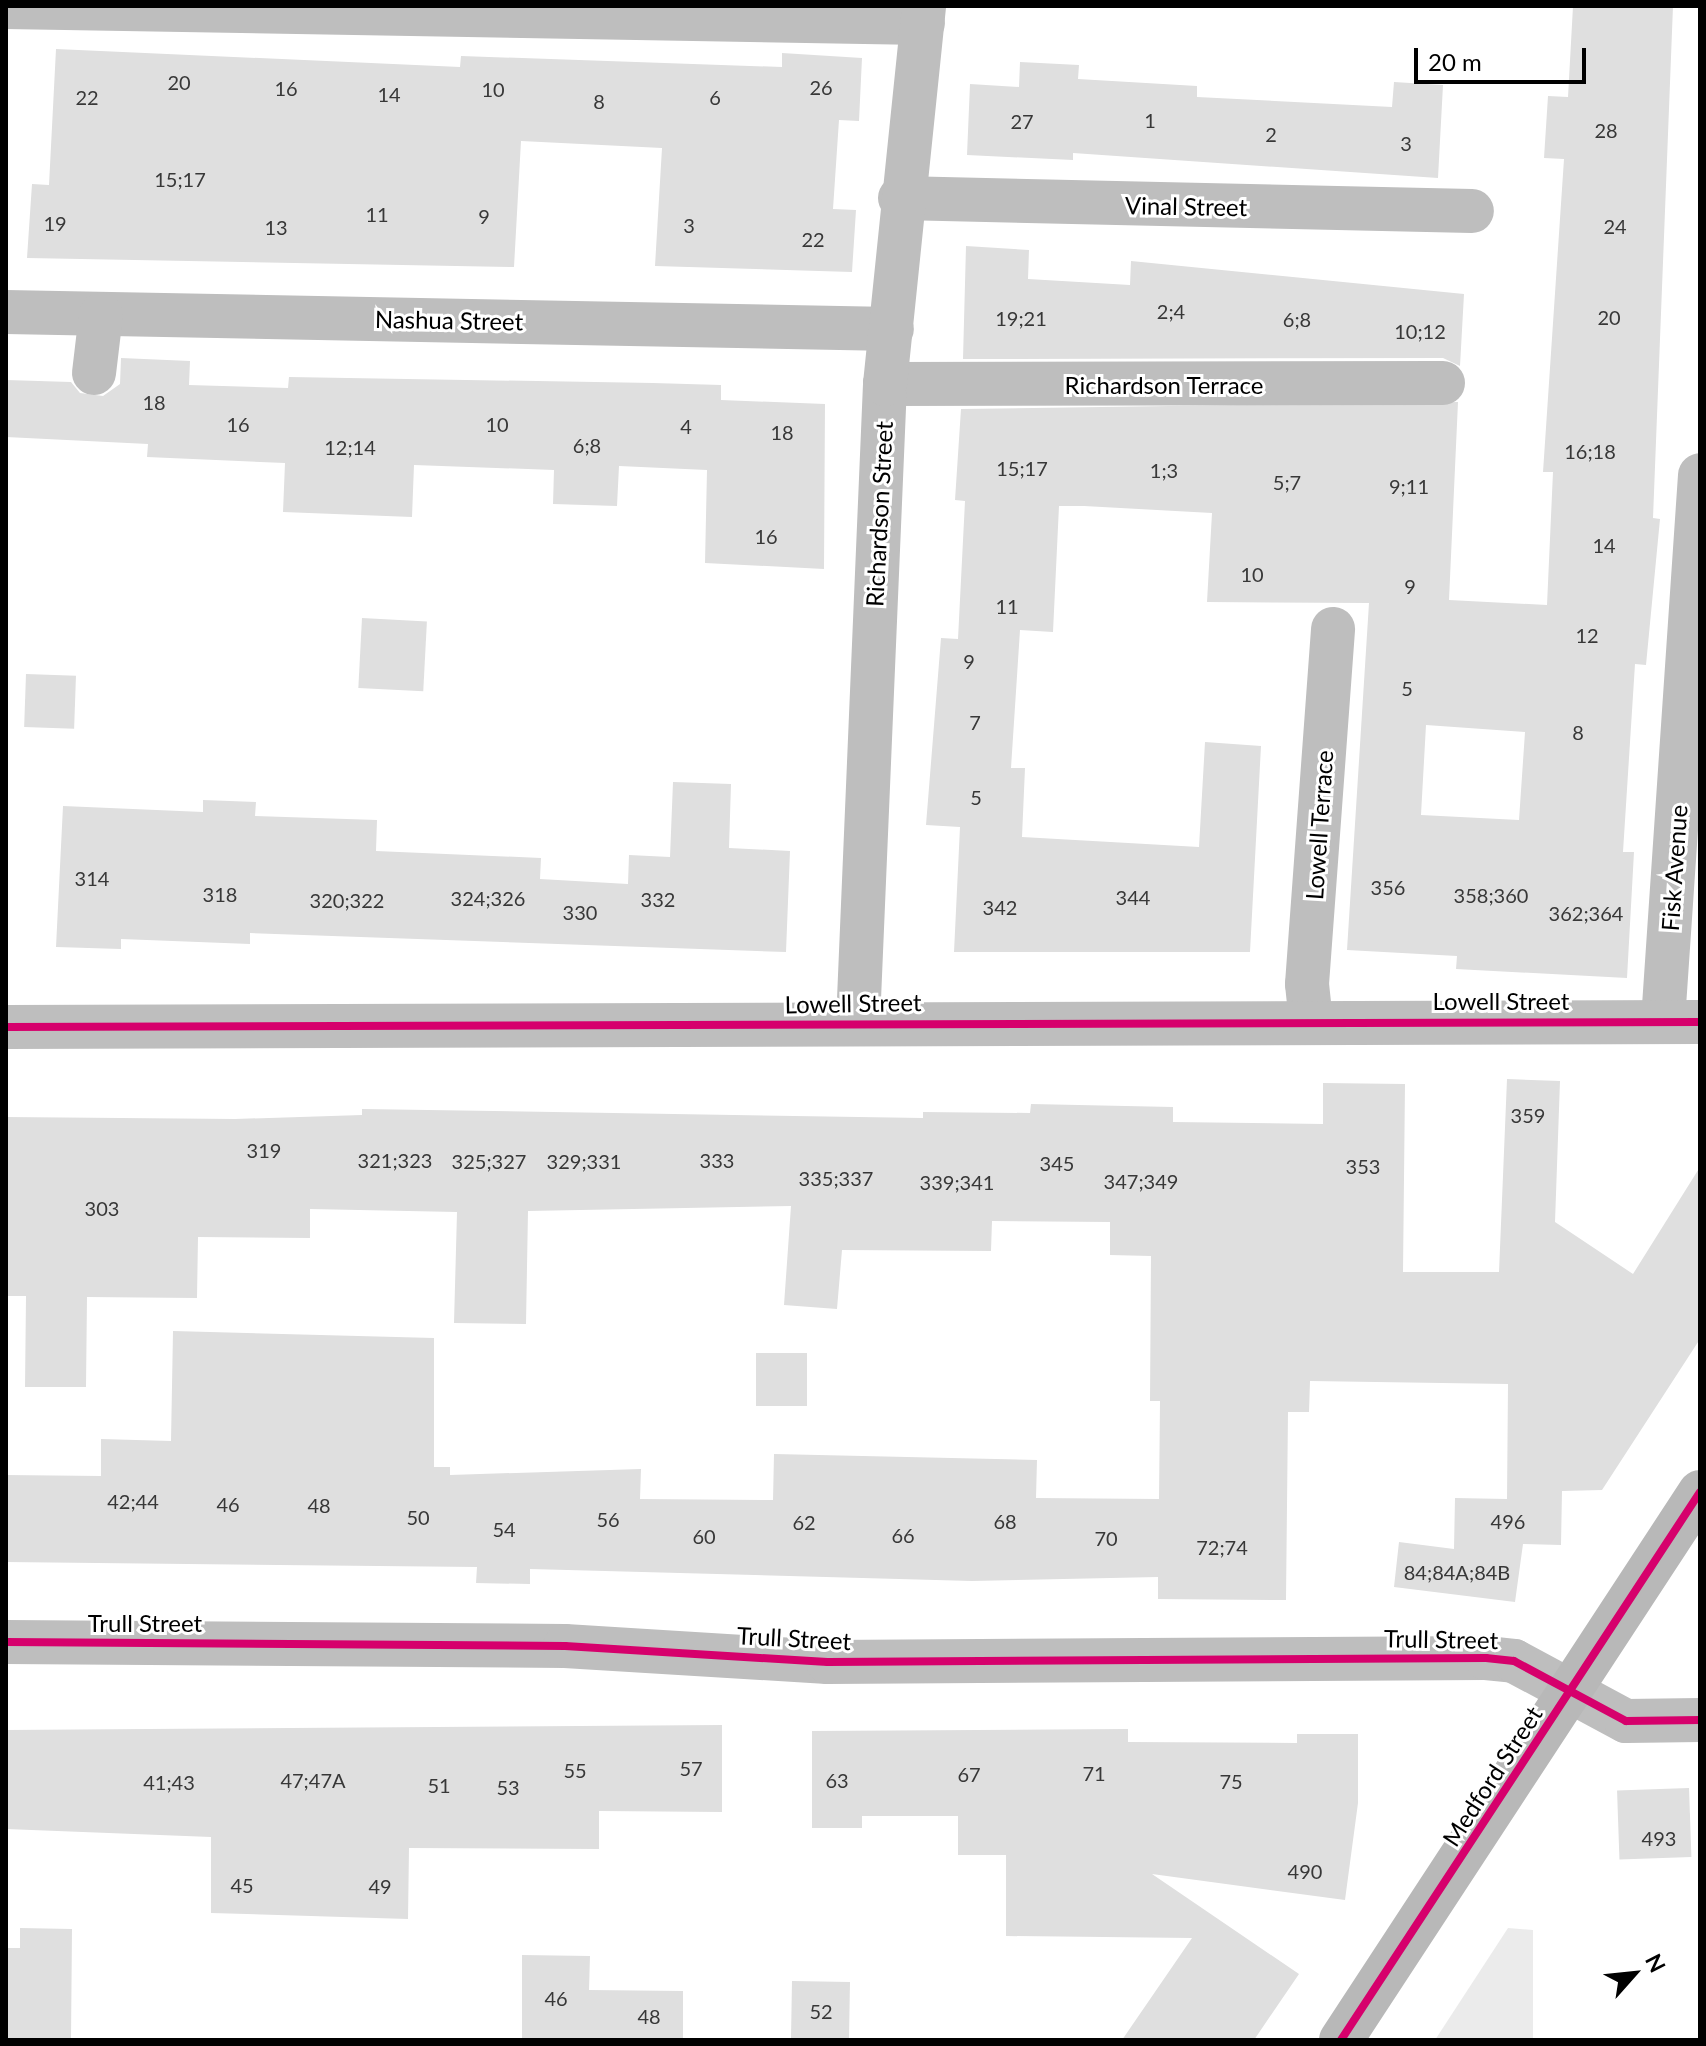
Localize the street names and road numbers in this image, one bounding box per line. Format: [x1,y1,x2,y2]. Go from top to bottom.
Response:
street label: Vinal Street [1125,191,1247,221]
street label: Nashua Street [375,304,523,336]
street label: Richardson Terrace [1064,371,1264,399]
street label: Richardson Street [860,420,898,608]
street label: Lowell Terrace [1299,749,1339,901]
street label: Fisk Avenue [1655,803,1693,933]
street label: Lowell Street [784,987,922,1019]
street label: Lowell Street [1433,987,1569,1015]
street label: Trull Street [88,1609,202,1637]
street label: Trull Street [736,1621,852,1655]
street label: Trull Street [1384,1624,1498,1654]
street label: Medford Street [1436,1701,1548,1851]

